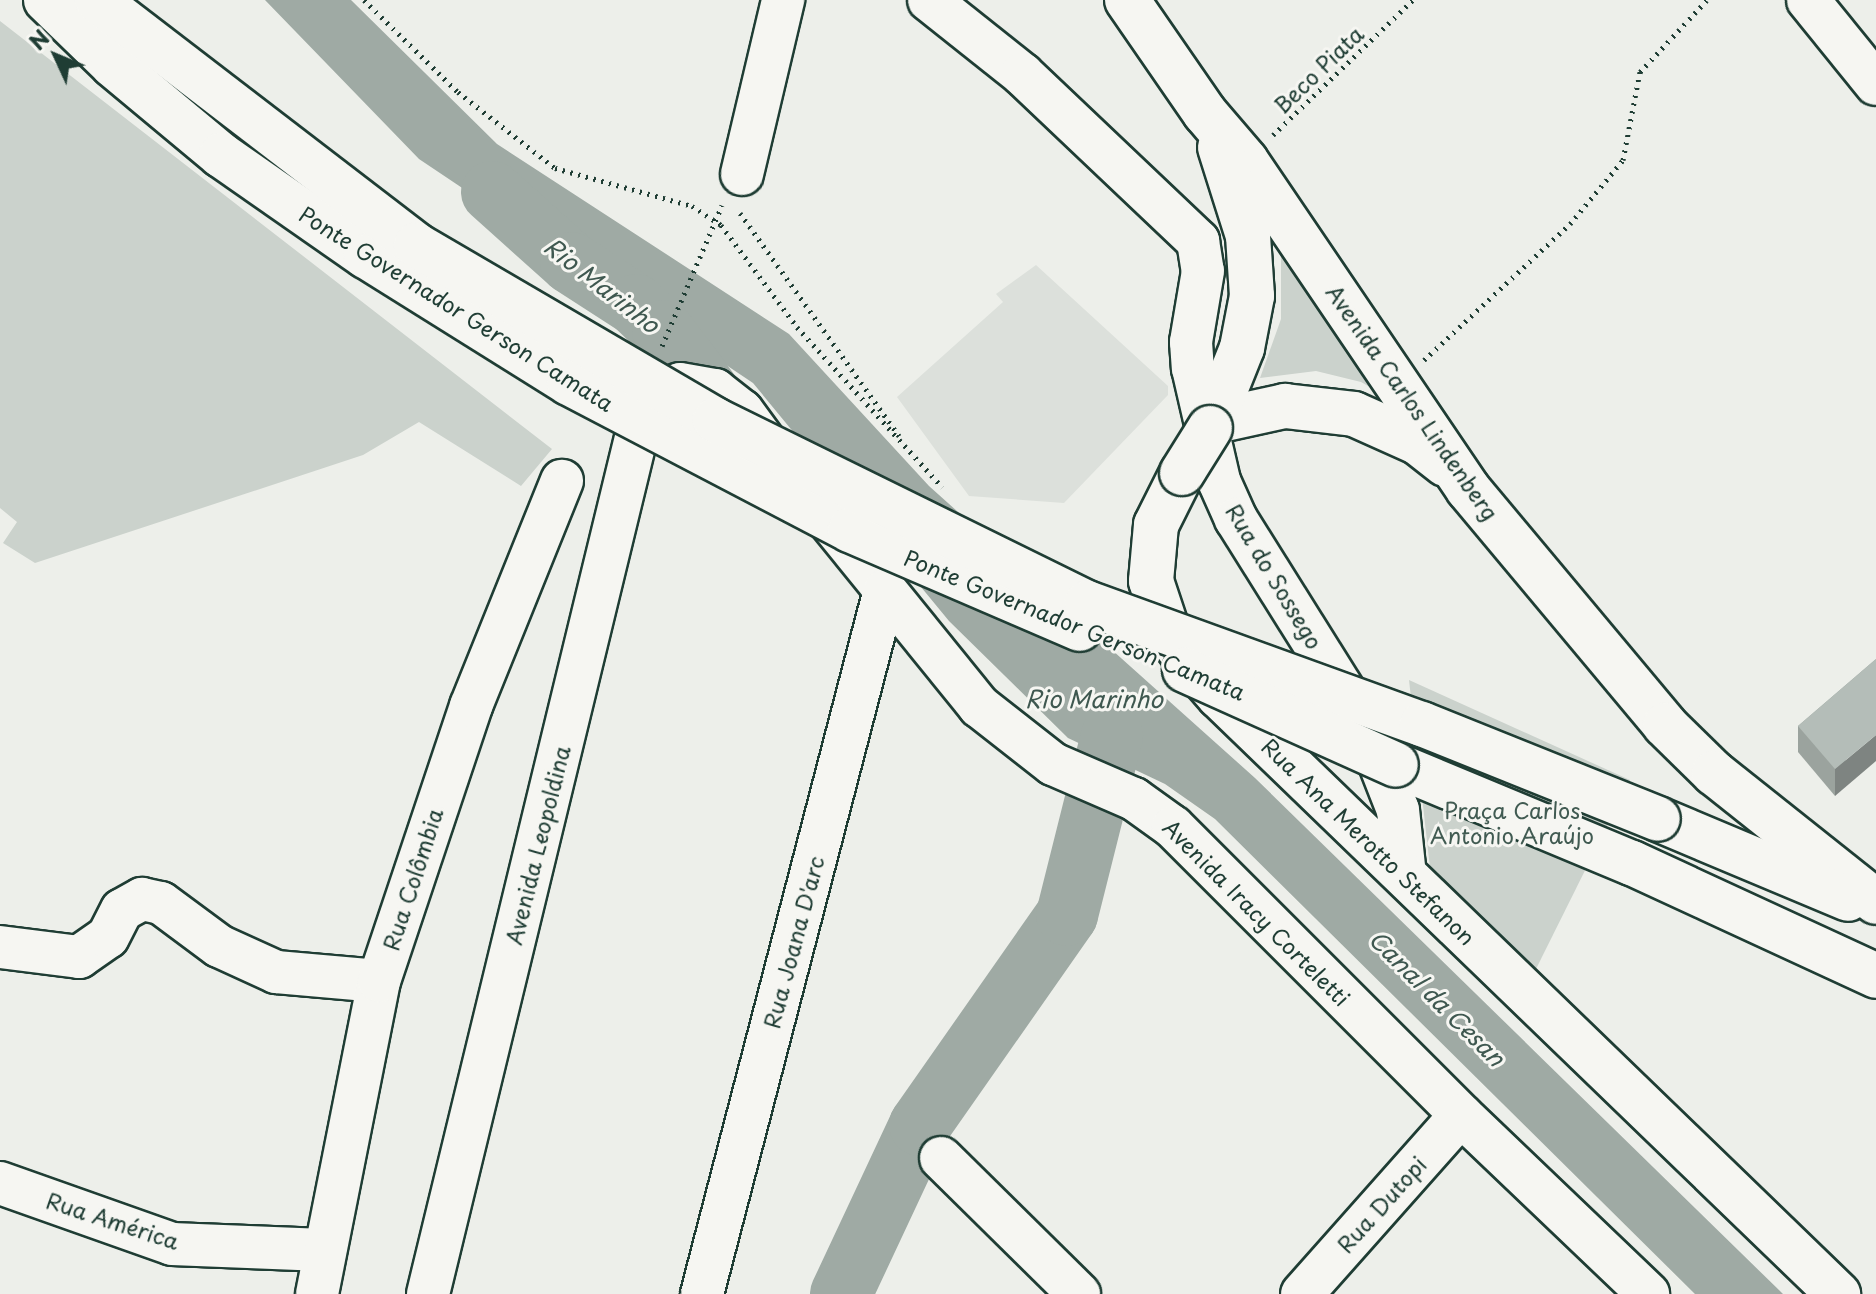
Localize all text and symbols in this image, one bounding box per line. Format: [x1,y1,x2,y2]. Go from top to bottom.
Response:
north arrow [16,16,96,96]
street label: Beco Piata [1268,20,1368,118]
text: N [20,21,56,57]
street label: Ponte Governador Gerson Camata [294,199,620,417]
water label: Rio Marinho [538,230,666,340]
street label: Avenida Carlos Lindenberg [1322,279,1504,525]
street label: Rua do Sossego [1222,499,1328,653]
street label: Ponte Governador Gerson Camata [900,543,1250,705]
water label: Rio Marinho [1024,685,1164,713]
street label: Rua Ana Merotto Stefanon [1257,732,1481,950]
street label: Avenida Leopoldina [499,742,575,948]
park label: Praça Carlos Antonio Araújo [1430,796,1594,848]
street label: Rua Colômbia [376,804,448,954]
street label: Avenida Iracy Corteletti [1158,813,1356,1011]
street label: Rua Joana D'arc [757,853,829,1031]
water label: Canal da Cesan [1362,923,1512,1073]
street label: Rua Dutopi [1331,1151,1431,1257]
street label: Rua América [43,1186,183,1254]

